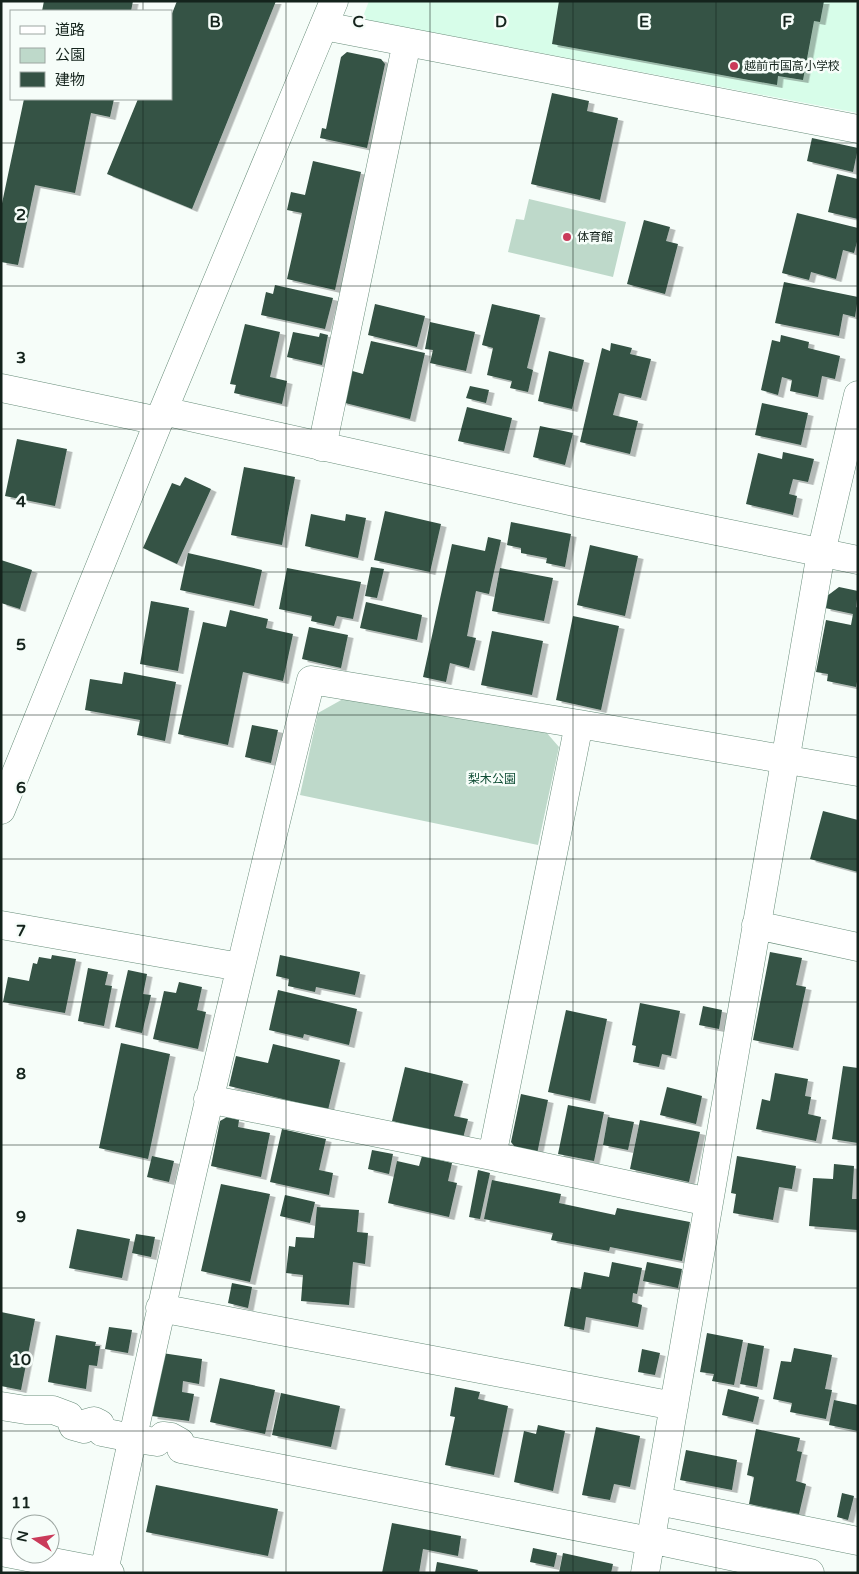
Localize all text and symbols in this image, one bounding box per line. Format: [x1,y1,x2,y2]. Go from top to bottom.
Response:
legend [10,10,172,100]
text: B [209,12,221,32]
text: C [352,12,364,32]
text: D [495,12,507,32]
text: E [639,12,649,32]
text: F [782,12,792,32]
text: 道路 [55,21,85,39]
text: 公園 [55,46,85,64]
place label: 越前市国高小学校 [744,59,840,73]
marker: 越前市国高小学校 [728,60,740,72]
text: 建物 [55,71,85,89]
text: 2 [16,205,26,225]
place label: 体育館 [577,230,613,244]
marker: 体育館 [561,231,573,243]
text: 3 [16,348,26,368]
text: 4 [16,492,26,512]
text: 5 [16,635,26,655]
park label: 梨木公園 [468,772,516,786]
text: 6 [16,778,26,798]
text: 7 [16,921,26,941]
text: 8 [16,1064,26,1084]
text: 9 [16,1207,26,1227]
text: 10 [11,1350,31,1370]
text: 11 [11,1493,31,1513]
north arrow [10,1514,60,1564]
text: N [13,1529,32,1544]

